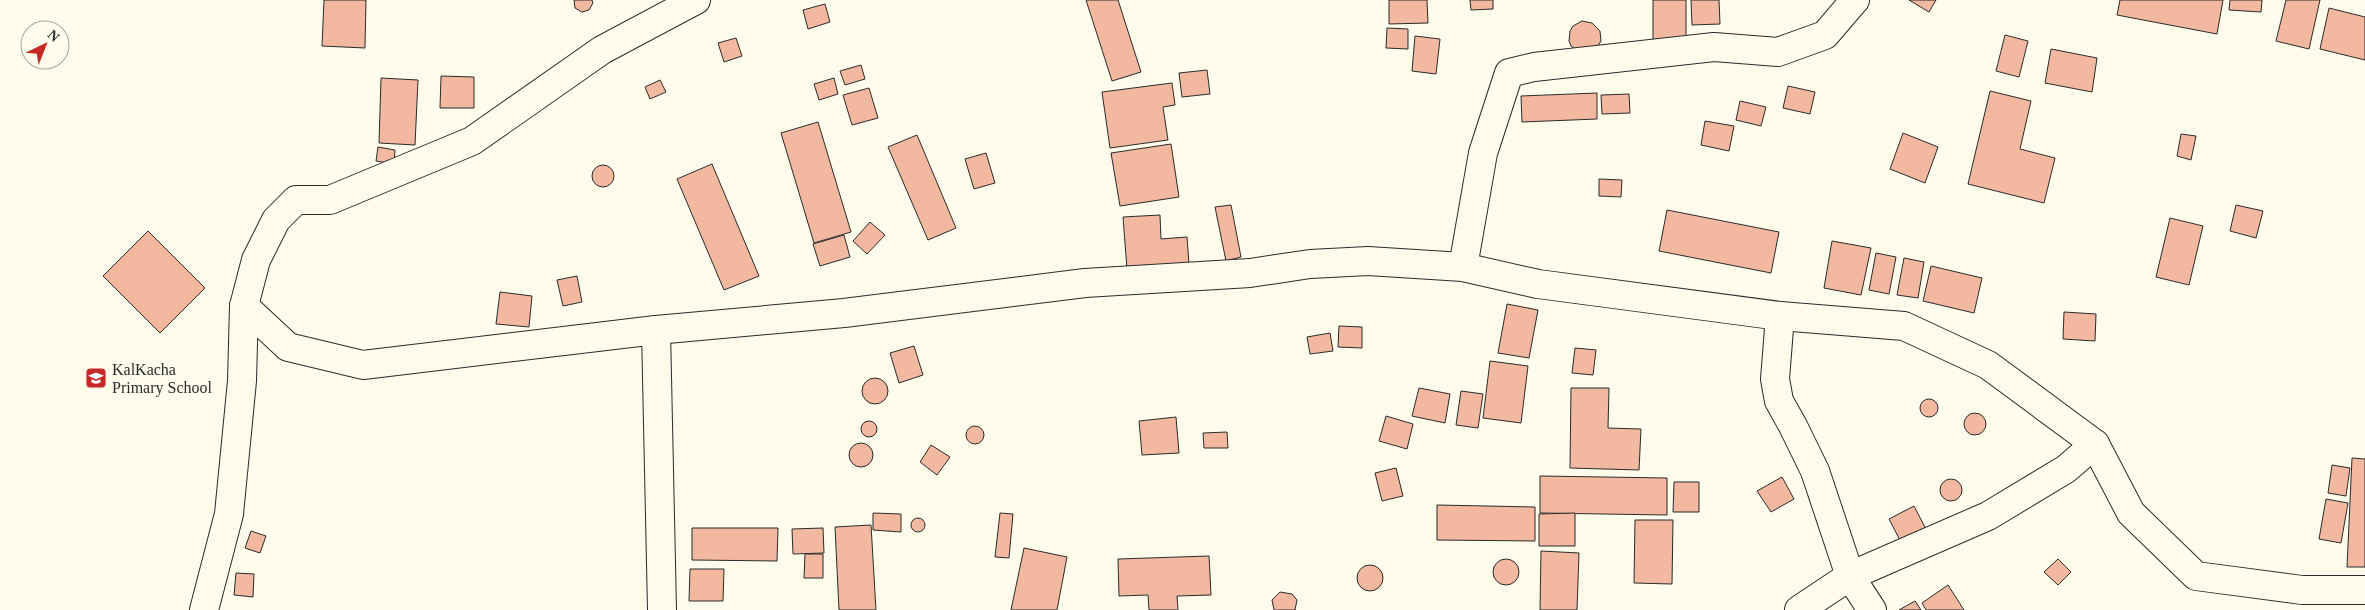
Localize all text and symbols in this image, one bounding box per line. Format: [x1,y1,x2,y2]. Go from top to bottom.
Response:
north arrow [20,20,70,70]
text: N [45,27,62,45]
place label: KalKacha Primary School [112,361,213,397]
school or university icon: KalKacha Primary School [84,366,108,390]

